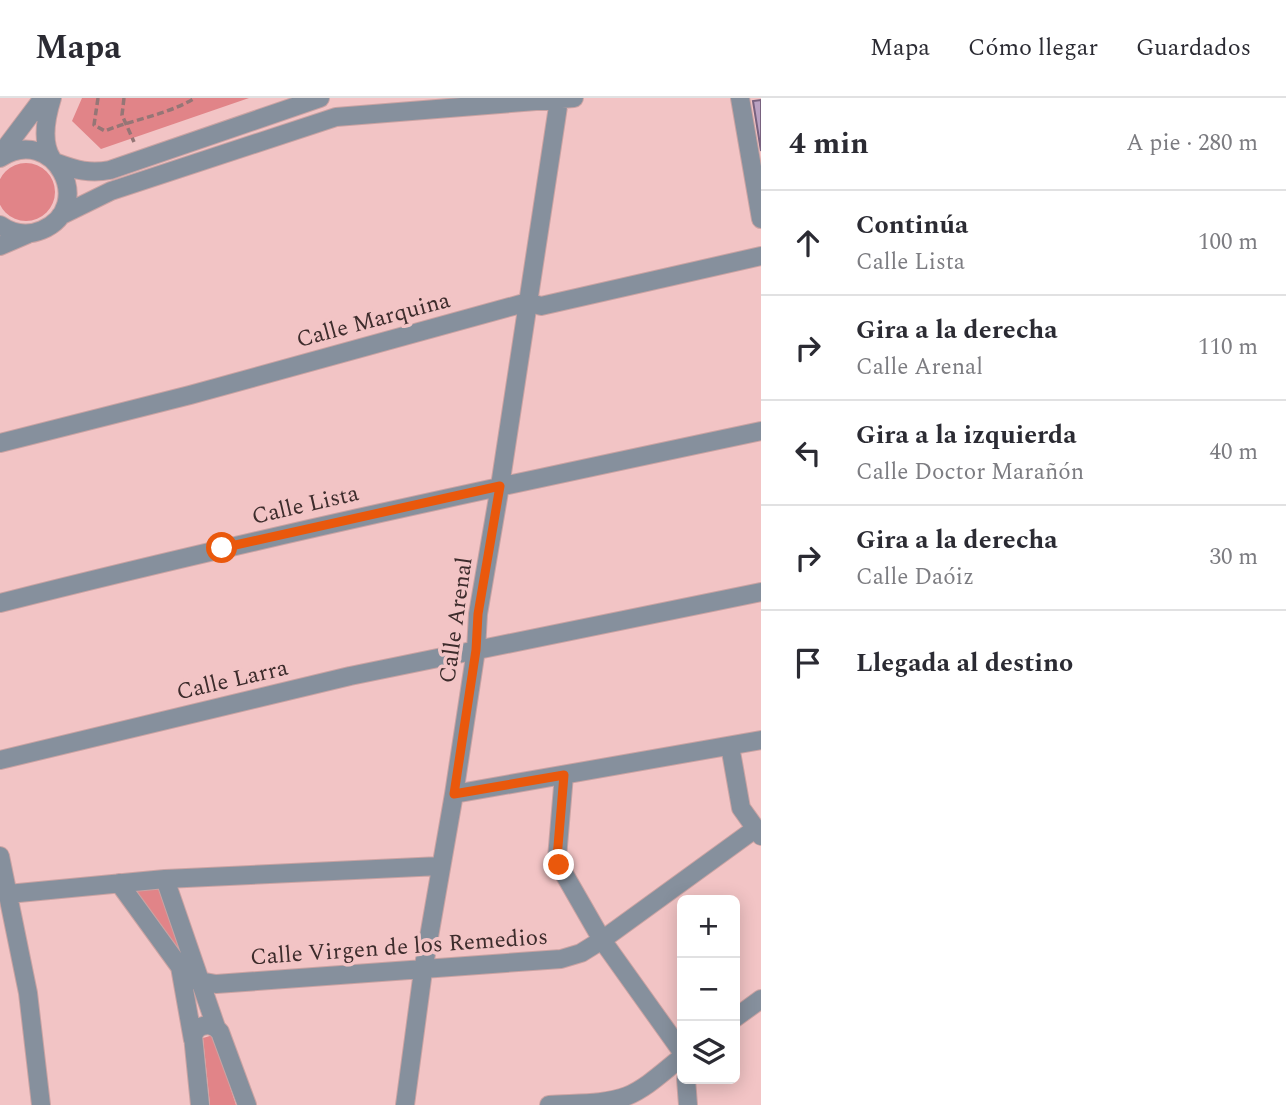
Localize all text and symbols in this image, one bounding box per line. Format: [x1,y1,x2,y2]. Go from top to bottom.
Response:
text: Mapa [35,23,121,73]
text: Mapa [870,30,930,66]
text: Cómo llegar [968,30,1098,66]
text: Guardados [1136,30,1251,66]
text: 4 min [789,121,869,167]
text: A pie · 280 m [1126,126,1258,161]
text: Continúa [856,205,968,245]
icon: ahead [789,224,827,262]
text: 100 m [1198,225,1258,260]
text: Calle Lista [856,245,965,280]
street label: Calle Marquina [292,283,454,358]
text: Gira a la derecha [856,310,1058,350]
icon: right [789,329,827,367]
text: 110 m [1198,330,1258,365]
text: Calle Arenal [856,350,983,385]
text: Gira a la izquierda [856,415,1077,455]
icon: left [789,434,827,472]
text: 40 m [1209,435,1258,470]
text: Calle Doctor Marañón [856,455,1084,490]
street label: Calle Lista [248,476,362,535]
text: Gira a la derecha [856,520,1058,560]
route start [206,532,237,563]
icon: right [789,539,827,577]
text: 30 m [1209,540,1258,575]
street label: Calle Arenal [430,555,483,685]
text: Calle Daóiz [856,560,974,595]
text: Llegada al destino [856,643,1073,683]
icon: arrive [789,644,827,682]
street label: Calle Larra [173,651,292,710]
route end [543,849,574,880]
map controls [677,895,740,1084]
button: + [677,895,740,958]
street label: Calle Virgen de los Remedios [249,920,549,975]
button: − [677,958,740,1021]
button: layers [677,1021,740,1084]

